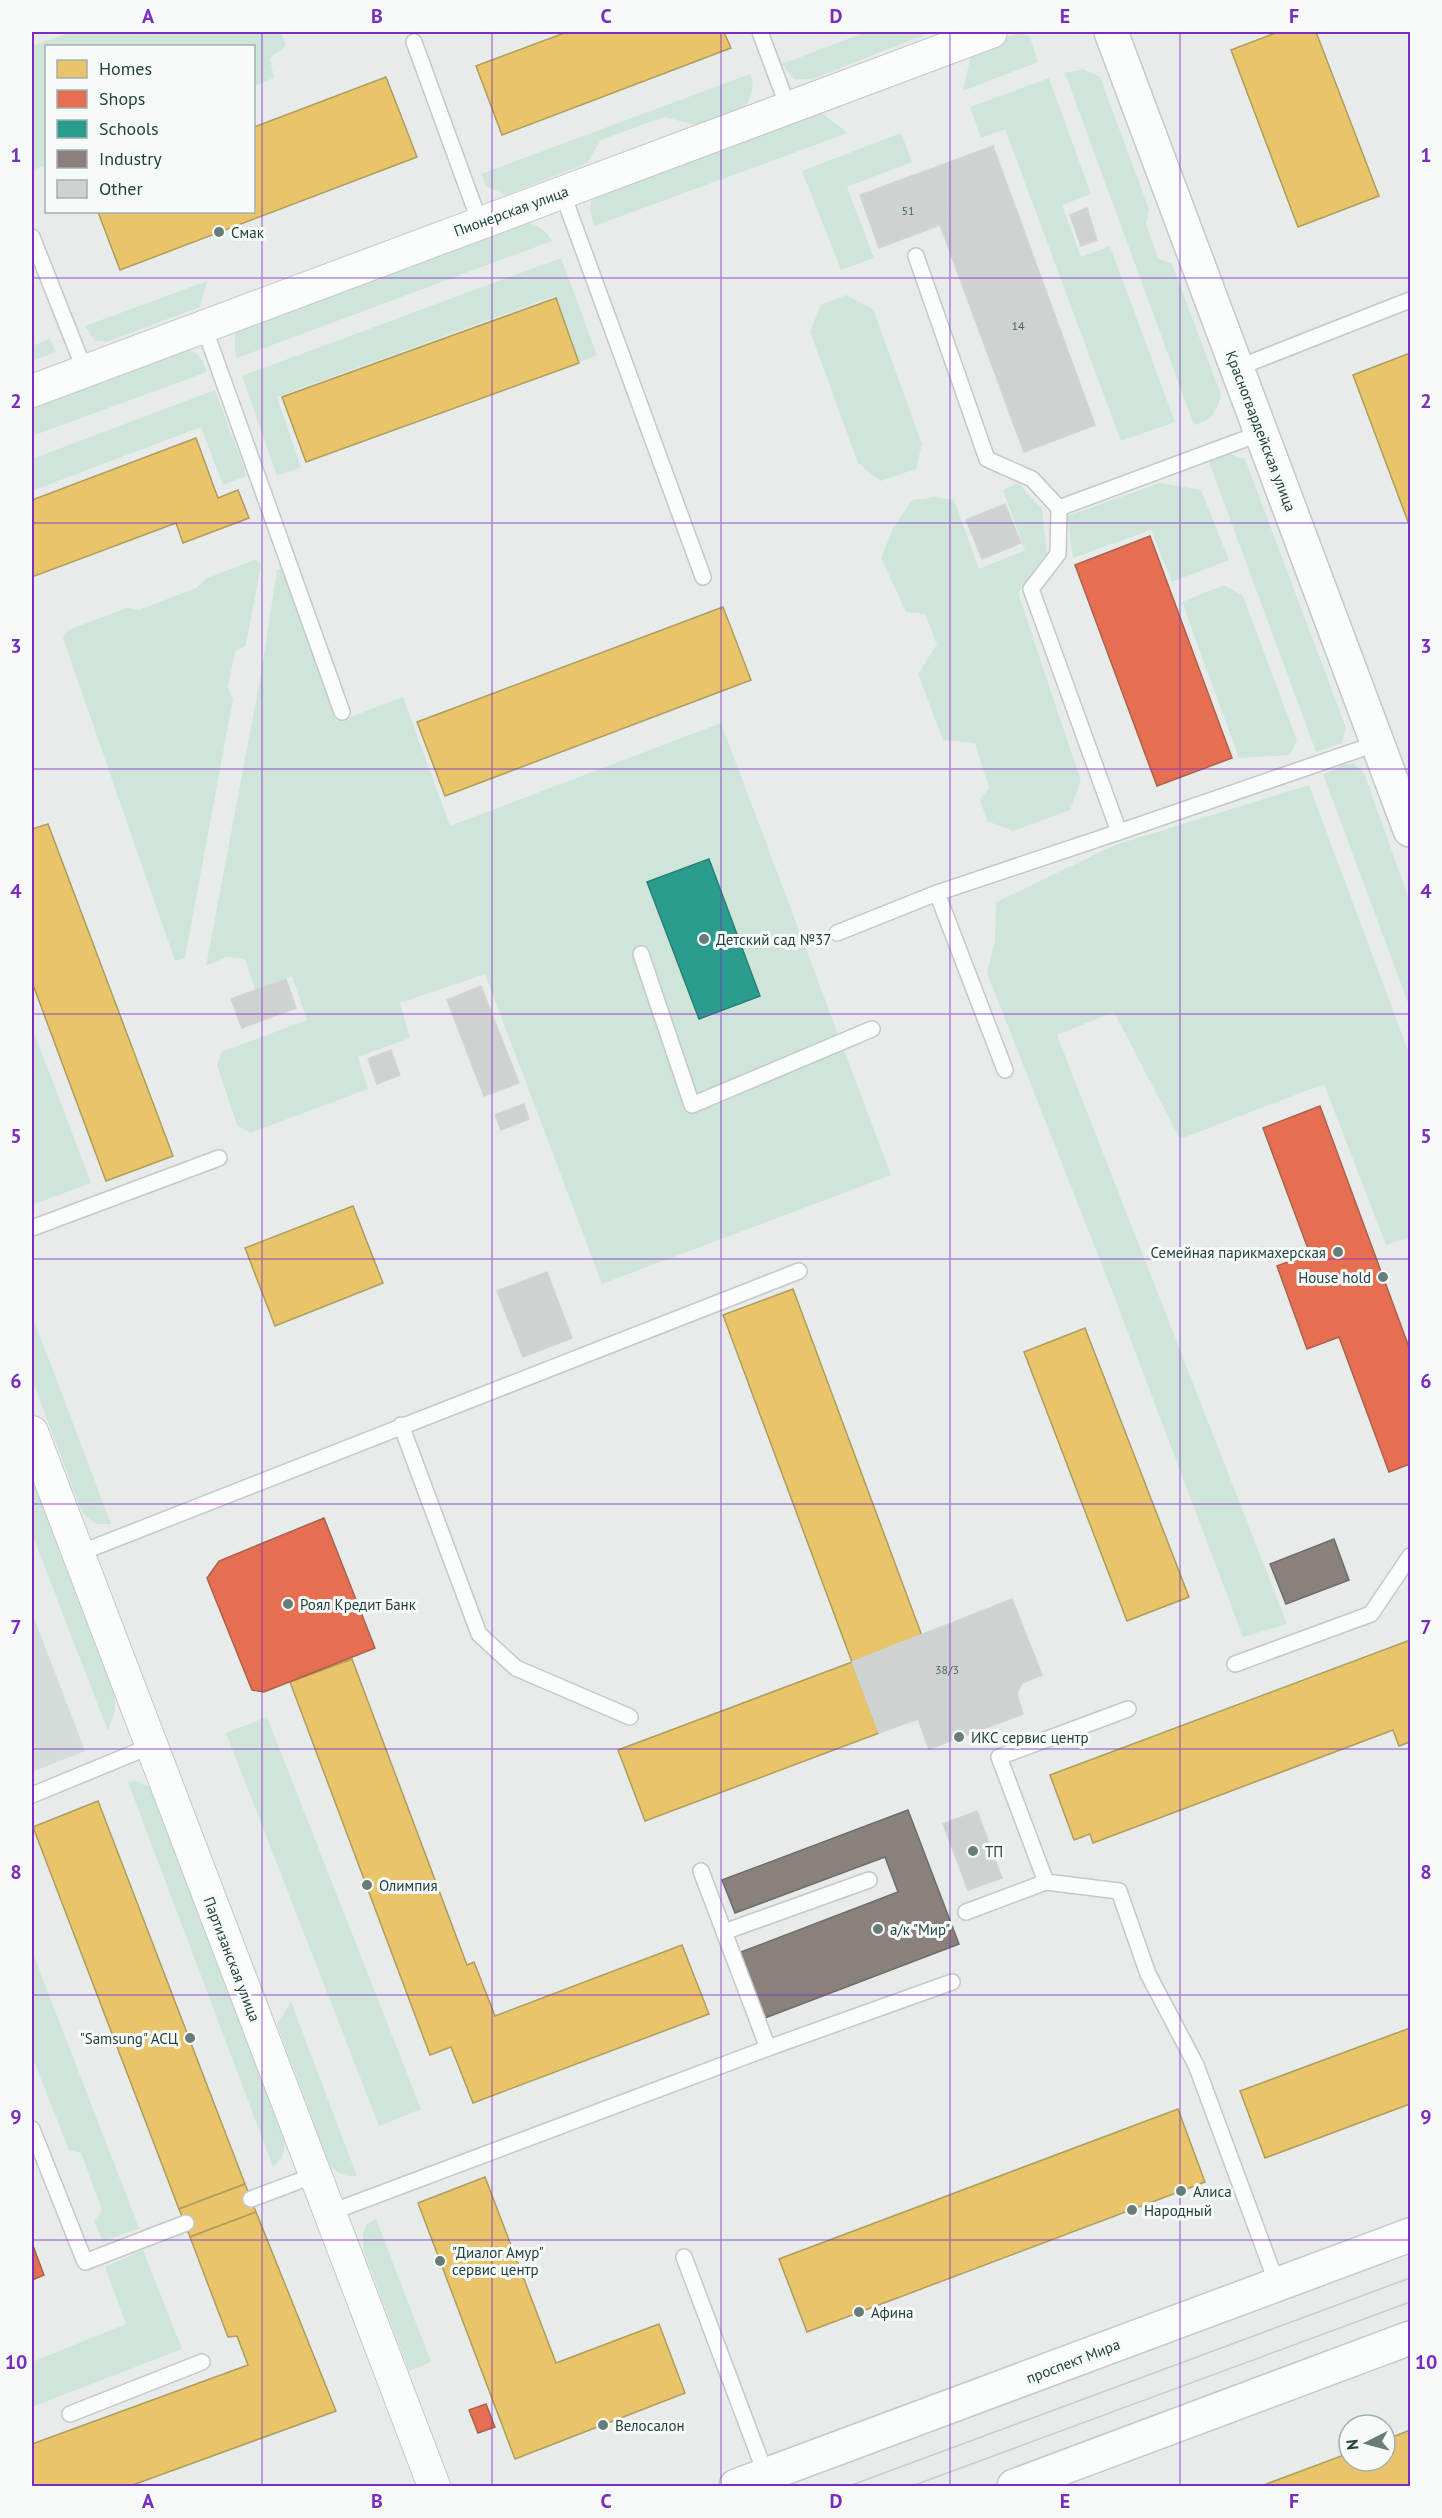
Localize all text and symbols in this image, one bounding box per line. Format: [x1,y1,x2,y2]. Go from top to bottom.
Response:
text: A [142,3,155,29]
text: B [371,3,383,29]
text: C [600,3,612,29]
text: D [830,3,843,29]
text: E [1060,3,1070,29]
text: F [1289,3,1299,29]
legend [45,45,255,213]
text: Homes [99,57,152,80]
text: Shops [99,87,145,110]
text: Schools [99,117,159,140]
text: 1 [10,142,22,168]
text: 1 [1420,142,1432,168]
text: Industry [99,147,162,170]
text: Other [99,177,143,200]
street label: Пионерская улица [451,181,571,241]
house number: 51 [901,203,915,218]
place label: Смак [231,223,265,242]
marker: Смак [212,225,226,239]
house number: 14 [1011,318,1025,333]
street label: Красногвардейская улица [1222,348,1300,514]
text: 2 [10,388,22,414]
text: 2 [1420,388,1432,414]
text: 3 [10,633,22,659]
text: 3 [1420,633,1432,659]
text: 4 [10,878,22,904]
text: 4 [1420,878,1432,904]
place label: Детский сад №37 [716,930,831,949]
marker: Детский сад №37 [697,932,711,946]
text: 5 [10,1123,22,1149]
text: 5 [1420,1123,1432,1149]
place label: Семейная парикмахерская [1150,1243,1326,1262]
marker: Семейная парикмахерская [1331,1245,1345,1259]
place label: House hold [1298,1268,1371,1287]
marker: House hold [1376,1270,1390,1284]
text: 6 [10,1368,22,1394]
text: 6 [1420,1368,1432,1394]
place label: Роял Кредит Банк [300,1595,417,1614]
marker: Роял Кредит Банк [281,1597,295,1611]
text: 7 [10,1614,22,1640]
text: 7 [1420,1614,1432,1640]
house number: 38/3 [935,1662,959,1677]
place label: ИКС сервис центр [971,1728,1089,1747]
marker: ИКС сервис центр [952,1730,966,1744]
place label: ТП [985,1842,1003,1861]
marker: ТП [966,1844,980,1858]
text: 8 [10,1859,22,1885]
text: 8 [1420,1859,1432,1885]
place label: Олимпия [379,1876,438,1895]
marker: Олимпия [360,1878,374,1892]
street label: Партизанская улица [199,1894,265,2024]
place label: а/к "Мир" [890,1920,950,1939]
marker: а/к "Мир" [871,1922,885,1936]
place label: "Samsung" АСЦ [80,2029,178,2048]
marker: "Samsung" АСЦ [183,2031,197,2045]
text: 9 [10,2104,22,2130]
text: 9 [1420,2104,1432,2130]
place label: Алиса [1193,2182,1232,2201]
marker: Алиса [1174,2184,1188,2198]
place label: Народный [1144,2201,1212,2220]
marker: Народный [1125,2203,1139,2217]
place label: "Диалог Амур" сервис центр [452,2243,544,2279]
marker: "Диалог Амур" сервис центр [433,2254,447,2268]
place label: Афина [871,2303,914,2322]
marker: Афина [852,2305,866,2319]
street label: проспект Мира [1023,2334,1123,2388]
text: 10 [5,2349,27,2375]
text: 10 [1415,2349,1437,2375]
north arrow [1337,2413,1397,2473]
place label: Велосалон [615,2416,685,2435]
marker: Велосалон [596,2418,610,2432]
text: N [1342,2438,1363,2451]
text: A [142,2488,155,2514]
text: B [371,2488,383,2514]
text: C [600,2488,612,2514]
text: D [830,2488,843,2514]
text: E [1060,2488,1070,2514]
text: F [1289,2488,1299,2514]

